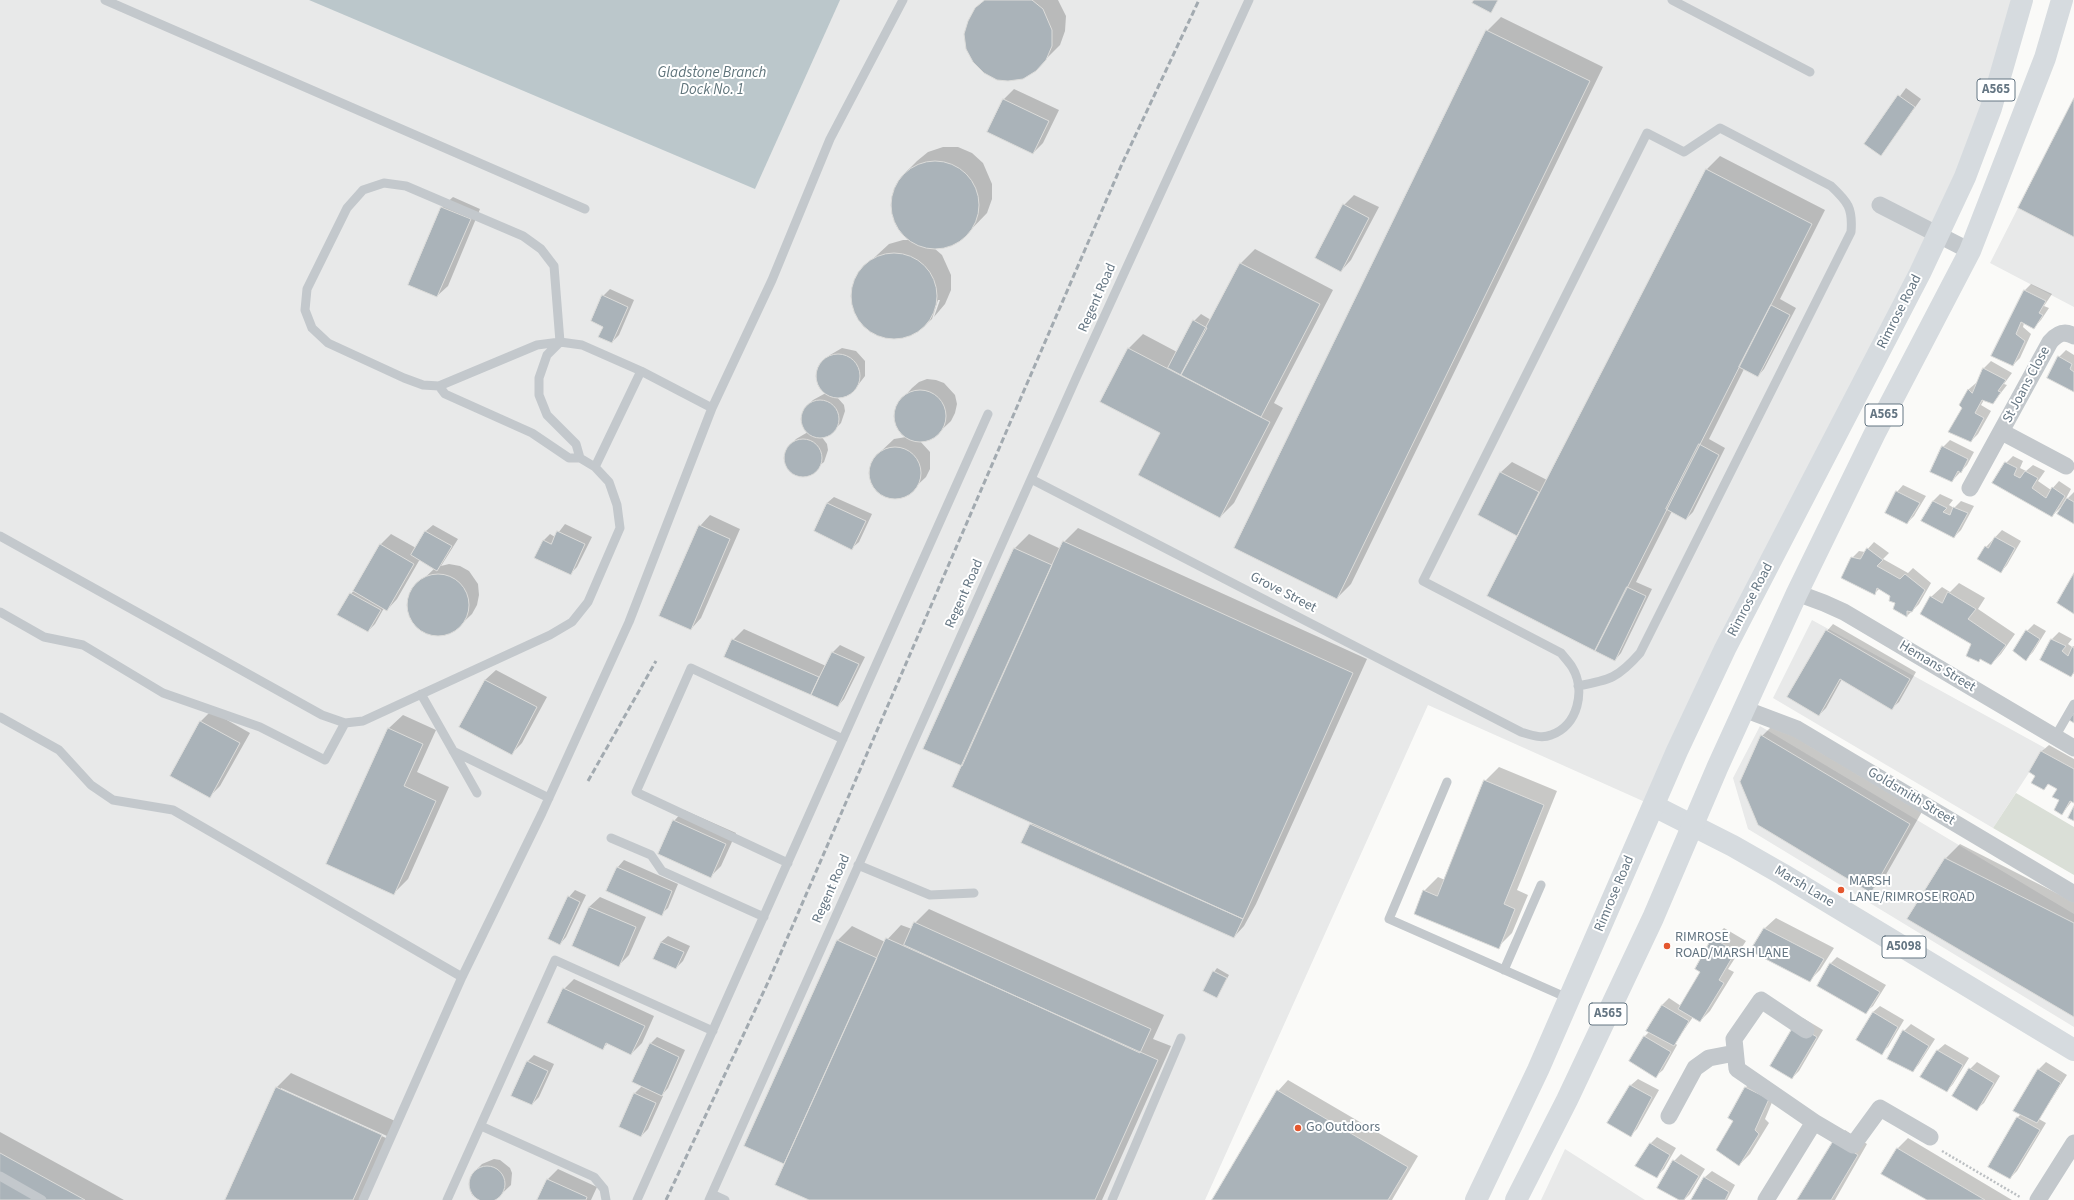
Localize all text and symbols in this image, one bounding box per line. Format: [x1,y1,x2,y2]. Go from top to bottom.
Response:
water label: Gladstone Branch Dock No. 1 [658,65,766,100]
road number: A565 [1977,79,2015,101]
street label: Regent Road [1075,261,1121,335]
street label: Rimrose Road [1874,272,1926,352]
street label: St Joans Close [2000,344,2054,426]
road number: A565 [1865,404,1903,426]
street label: Regent Road [942,557,988,631]
street label: Rimrose Road [1725,560,1777,640]
street label: Grove Street [1247,569,1319,617]
street label: Hemans Street [1896,638,1978,696]
street label: Goldsmith Street [1864,764,1958,830]
street label: Regent Road [809,852,855,926]
street label: Rimrose Road [1591,853,1639,935]
street label: Marsh Lane [1771,863,1837,911]
place label: MARSH LANE/RIMROSE ROAD [1849,874,1975,906]
marker: MARSH LANE/RIMROSE ROAD [1836,885,1846,895]
place label: RIMROSE ROAD/MARSH LANE [1675,930,1789,962]
road number: A5098 [1882,936,1926,958]
marker: RIMROSE ROAD/MARSH LANE [1662,941,1672,951]
road number: A565 [1589,1003,1627,1025]
place label: Go Outdoors [1306,1120,1380,1136]
marker: Go Outdoors [1293,1123,1303,1133]

